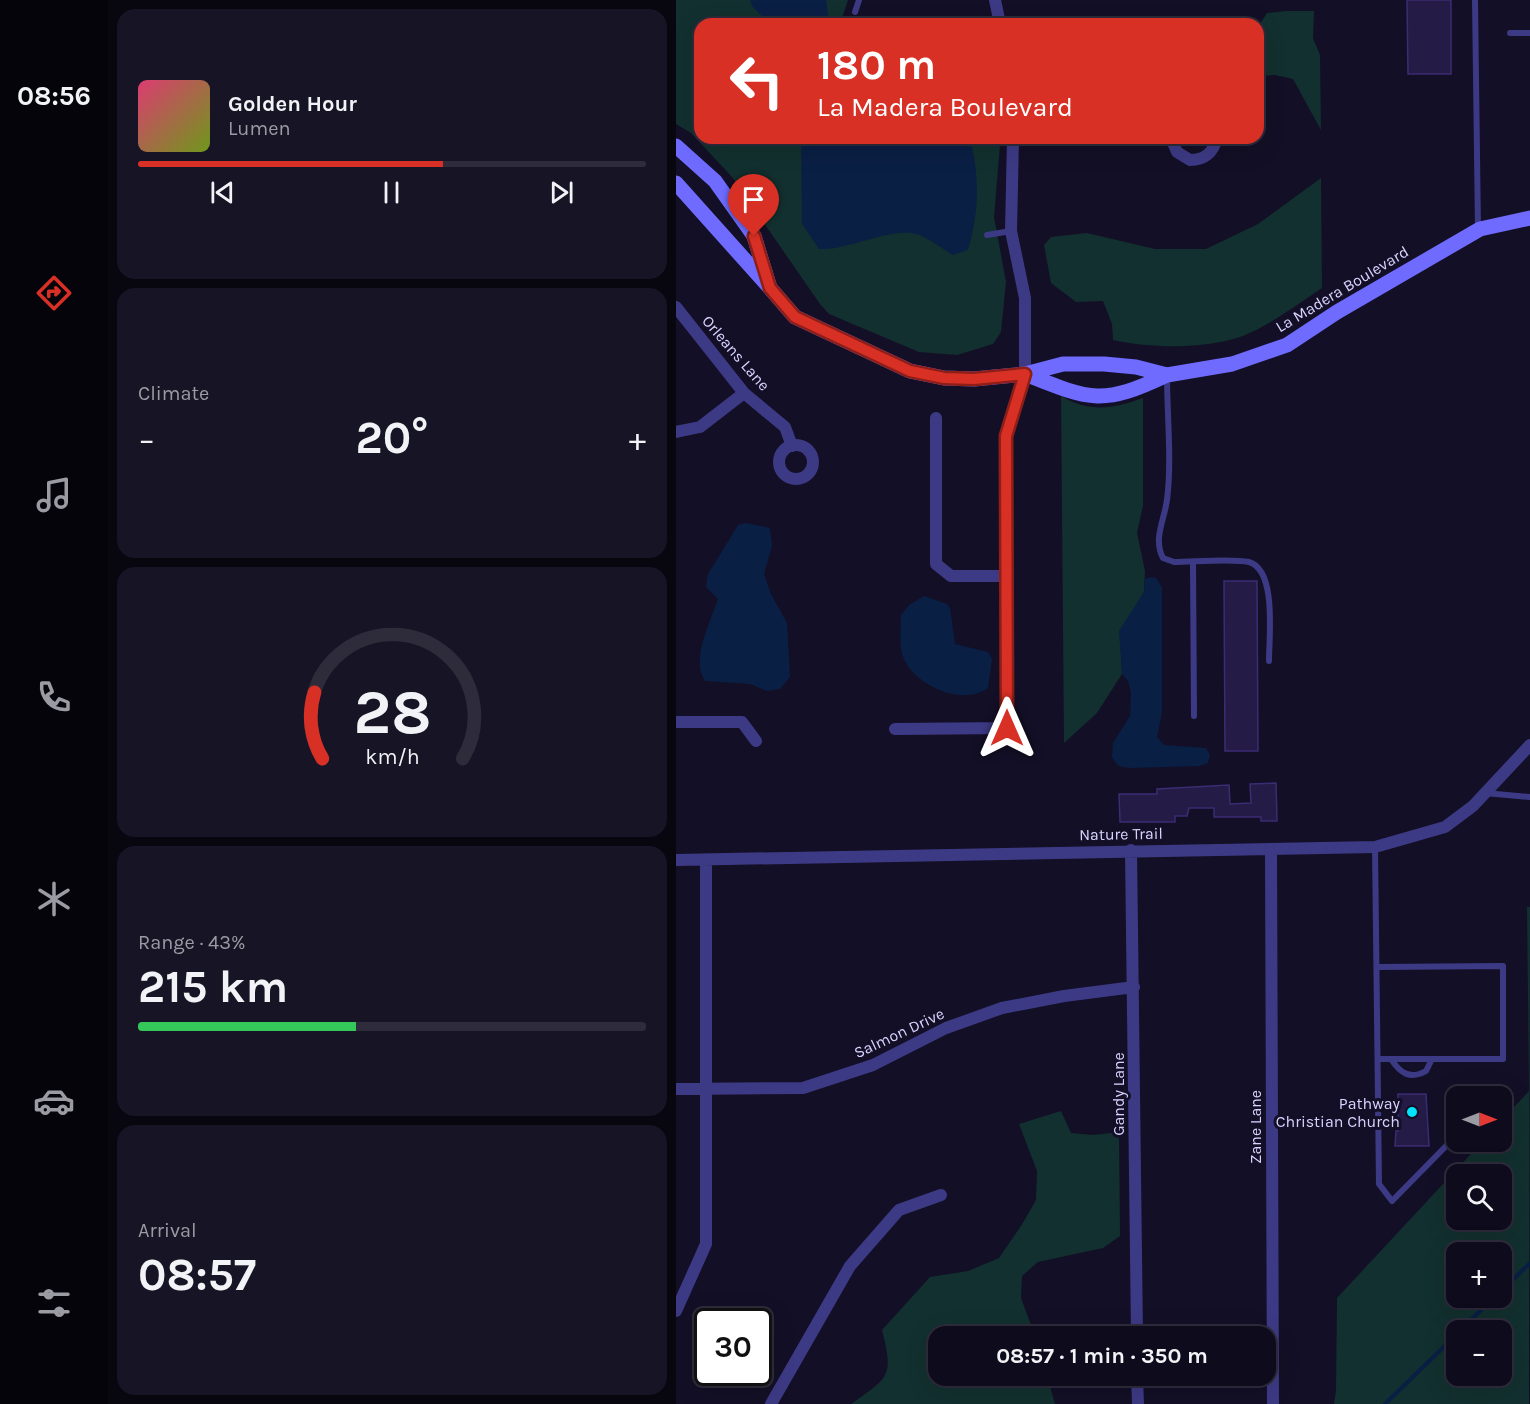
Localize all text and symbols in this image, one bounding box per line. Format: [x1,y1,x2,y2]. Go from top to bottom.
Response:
text: 180 m [817,40,936,90]
icon: left [718,42,796,120]
text: 08:56 [17,80,91,112]
text: Golden Hour [228,91,357,117]
text: La Madera Boulevard [817,91,1073,123]
text: Lumen [228,117,291,140]
pin [728,174,779,236]
icon: previous [206,176,239,209]
icon: pause [375,176,408,209]
icon: next [545,176,578,209]
icon: arrive [737,183,770,216]
street label: La Madera Boulevard [1272,242,1412,336]
icon: directions [33,272,75,314]
street label: Orleans Lane [698,311,774,395]
text: Climate [138,382,209,405]
text: 20° [355,412,429,464]
text: − [138,420,155,458]
text: + [629,420,646,458]
icon: music [33,474,75,516]
icon: phone [33,676,75,718]
text: 28 [353,676,431,749]
position arrow [975,696,1039,760]
text: km/h [365,744,419,769]
street label: Nature Trail [1079,824,1163,844]
icon: climate [33,878,75,920]
text: Range · 43% [138,931,245,954]
text: 215 km [138,961,288,1013]
street label: Salmon Drive [851,1004,947,1062]
street label: Gandy Lane [1109,1052,1128,1136]
icon: car [33,1080,75,1122]
north arrow [1446,1086,1512,1152]
map controls [1446,1086,1512,1386]
street label: Zane Lane [1246,1090,1265,1164]
place label: Pathway Christian Church [1276,1094,1401,1131]
marker: Pathway Christian Church [1405,1105,1419,1119]
button: search [1446,1164,1512,1230]
text: Arrival [138,1219,197,1242]
button: + [1446,1242,1512,1308]
text: 08:57 [138,1249,256,1301]
icon: filters [33,1282,75,1324]
speed limit sign: 30 [694,1308,772,1386]
button: − [1446,1320,1512,1386]
text: 08:57 · 1 min · 350 m [996,1343,1208,1369]

